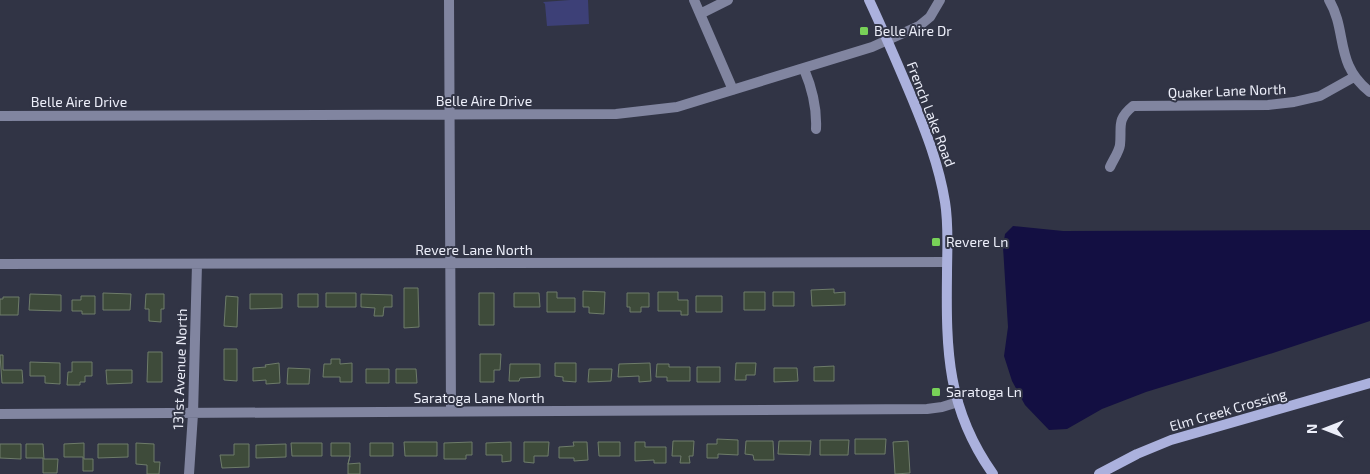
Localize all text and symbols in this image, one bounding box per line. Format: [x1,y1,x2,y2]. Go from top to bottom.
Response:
place label: Belle Aire Dr [874,22,952,39]
marker: Belle Aire Dr [858,25,870,37]
street label: French Lake Road [904,59,959,169]
street label: Quaker Lane North [1167,80,1286,101]
street label: Belle Aire Drive [436,92,532,109]
street label: Belle Aire Drive [31,93,127,110]
place label: Revere Ln [946,233,1008,250]
marker: Revere Ln [930,236,942,248]
street label: Revere Lane North [415,241,533,258]
street label: 131st Avenue North [169,308,190,430]
place label: Saratoga Ln [946,383,1022,400]
street label: Elm Creek Crossing [1167,385,1289,434]
marker: Saratoga Ln [930,386,942,398]
street label: Saratoga Lane North [413,389,545,406]
north arrow [1300,404,1350,454]
text: N [1303,424,1320,434]

